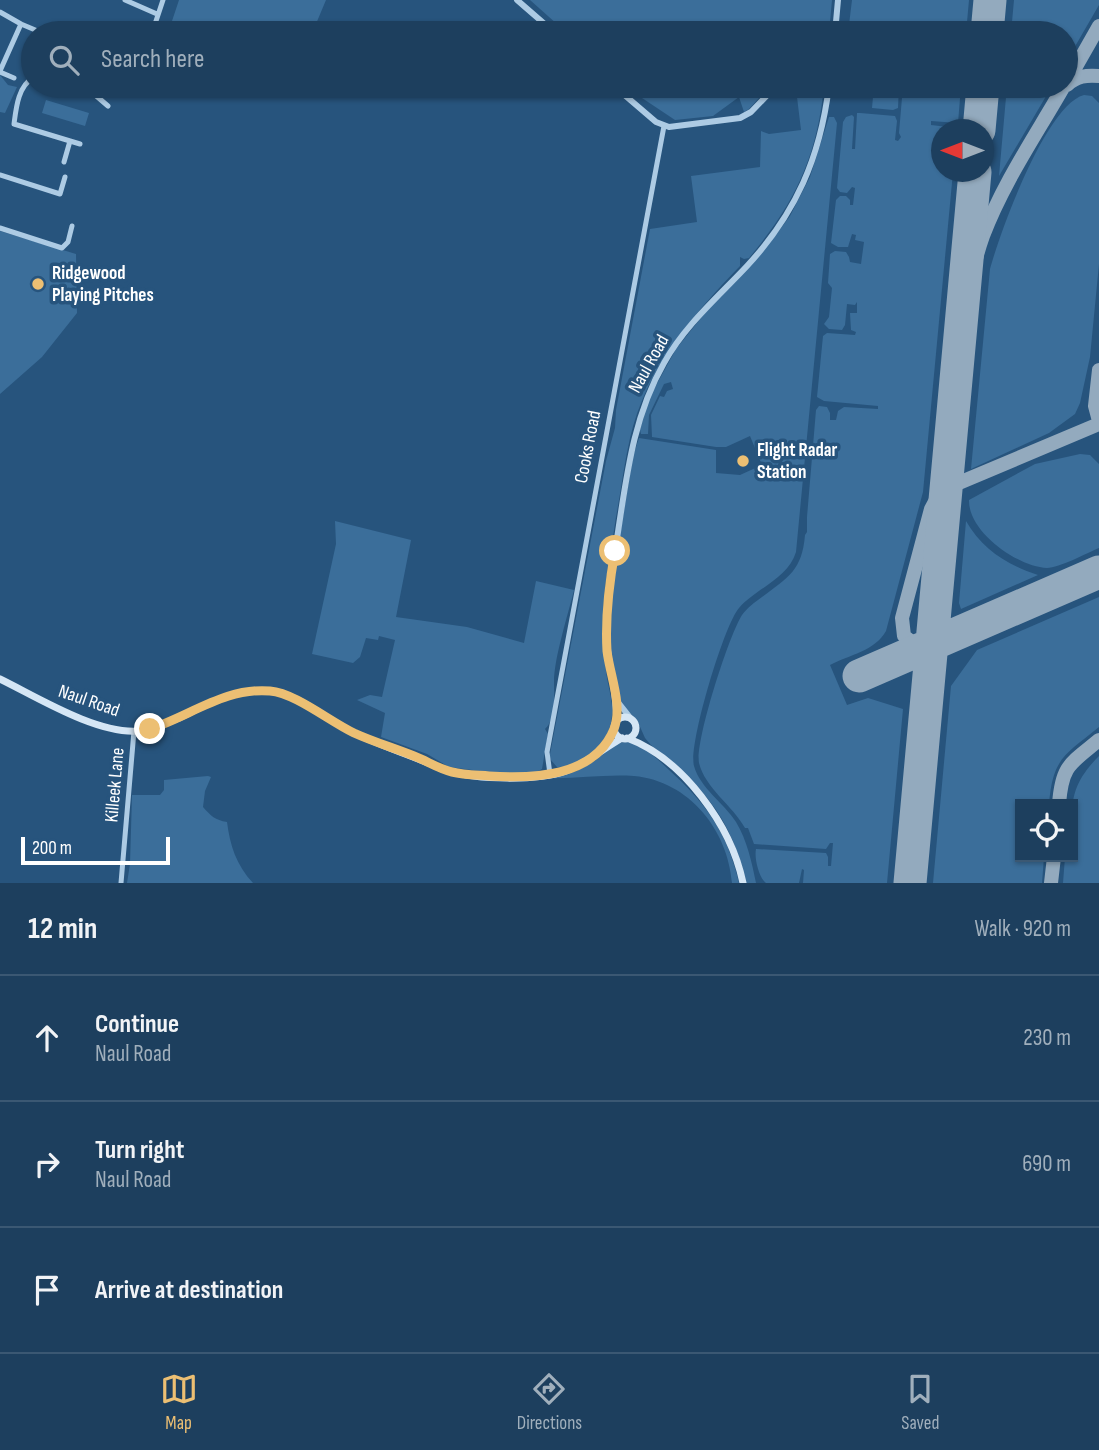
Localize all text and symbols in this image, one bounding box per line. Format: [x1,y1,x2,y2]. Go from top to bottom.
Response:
search box [21,21,1078,98]
icon: search [45,41,83,79]
text: Search here [101,44,204,75]
north arrow [931,119,994,182]
place label: Ridgewood Playing Pitches [52,262,154,307]
marker: Ridgewood Playing Pitches [30,276,46,292]
street label: Naul Road [624,331,674,397]
street label: Cooks Road [570,409,606,485]
place label: Flight Radar Station [757,439,837,484]
marker: Flight Radar Station [735,453,751,469]
route start [599,535,630,566]
street label: Naul Road [55,680,123,722]
route end [134,713,165,744]
street label: Killeek Lane [100,747,130,823]
map controls [1015,799,1078,862]
button: locate [1015,799,1078,862]
scale bar [21,834,170,866]
text: 200 m [32,837,72,860]
text: 12 min [28,911,97,947]
text: Walk · 920 m [974,915,1071,943]
text: Continue [95,1009,179,1040]
icon: ahead [28,1019,66,1057]
text: 230 m [1023,1024,1071,1052]
text: Naul Road [95,1040,171,1068]
text: Turn right [95,1135,184,1166]
icon: right [28,1145,66,1183]
text: 690 m [1022,1150,1071,1178]
text: Naul Road [95,1166,171,1194]
icon: arrive [28,1271,66,1309]
text: Arrive at destination [95,1275,283,1306]
tab: Map [160,1370,198,1435]
tab: Directions [517,1370,582,1435]
tab: Saved [901,1370,939,1435]

